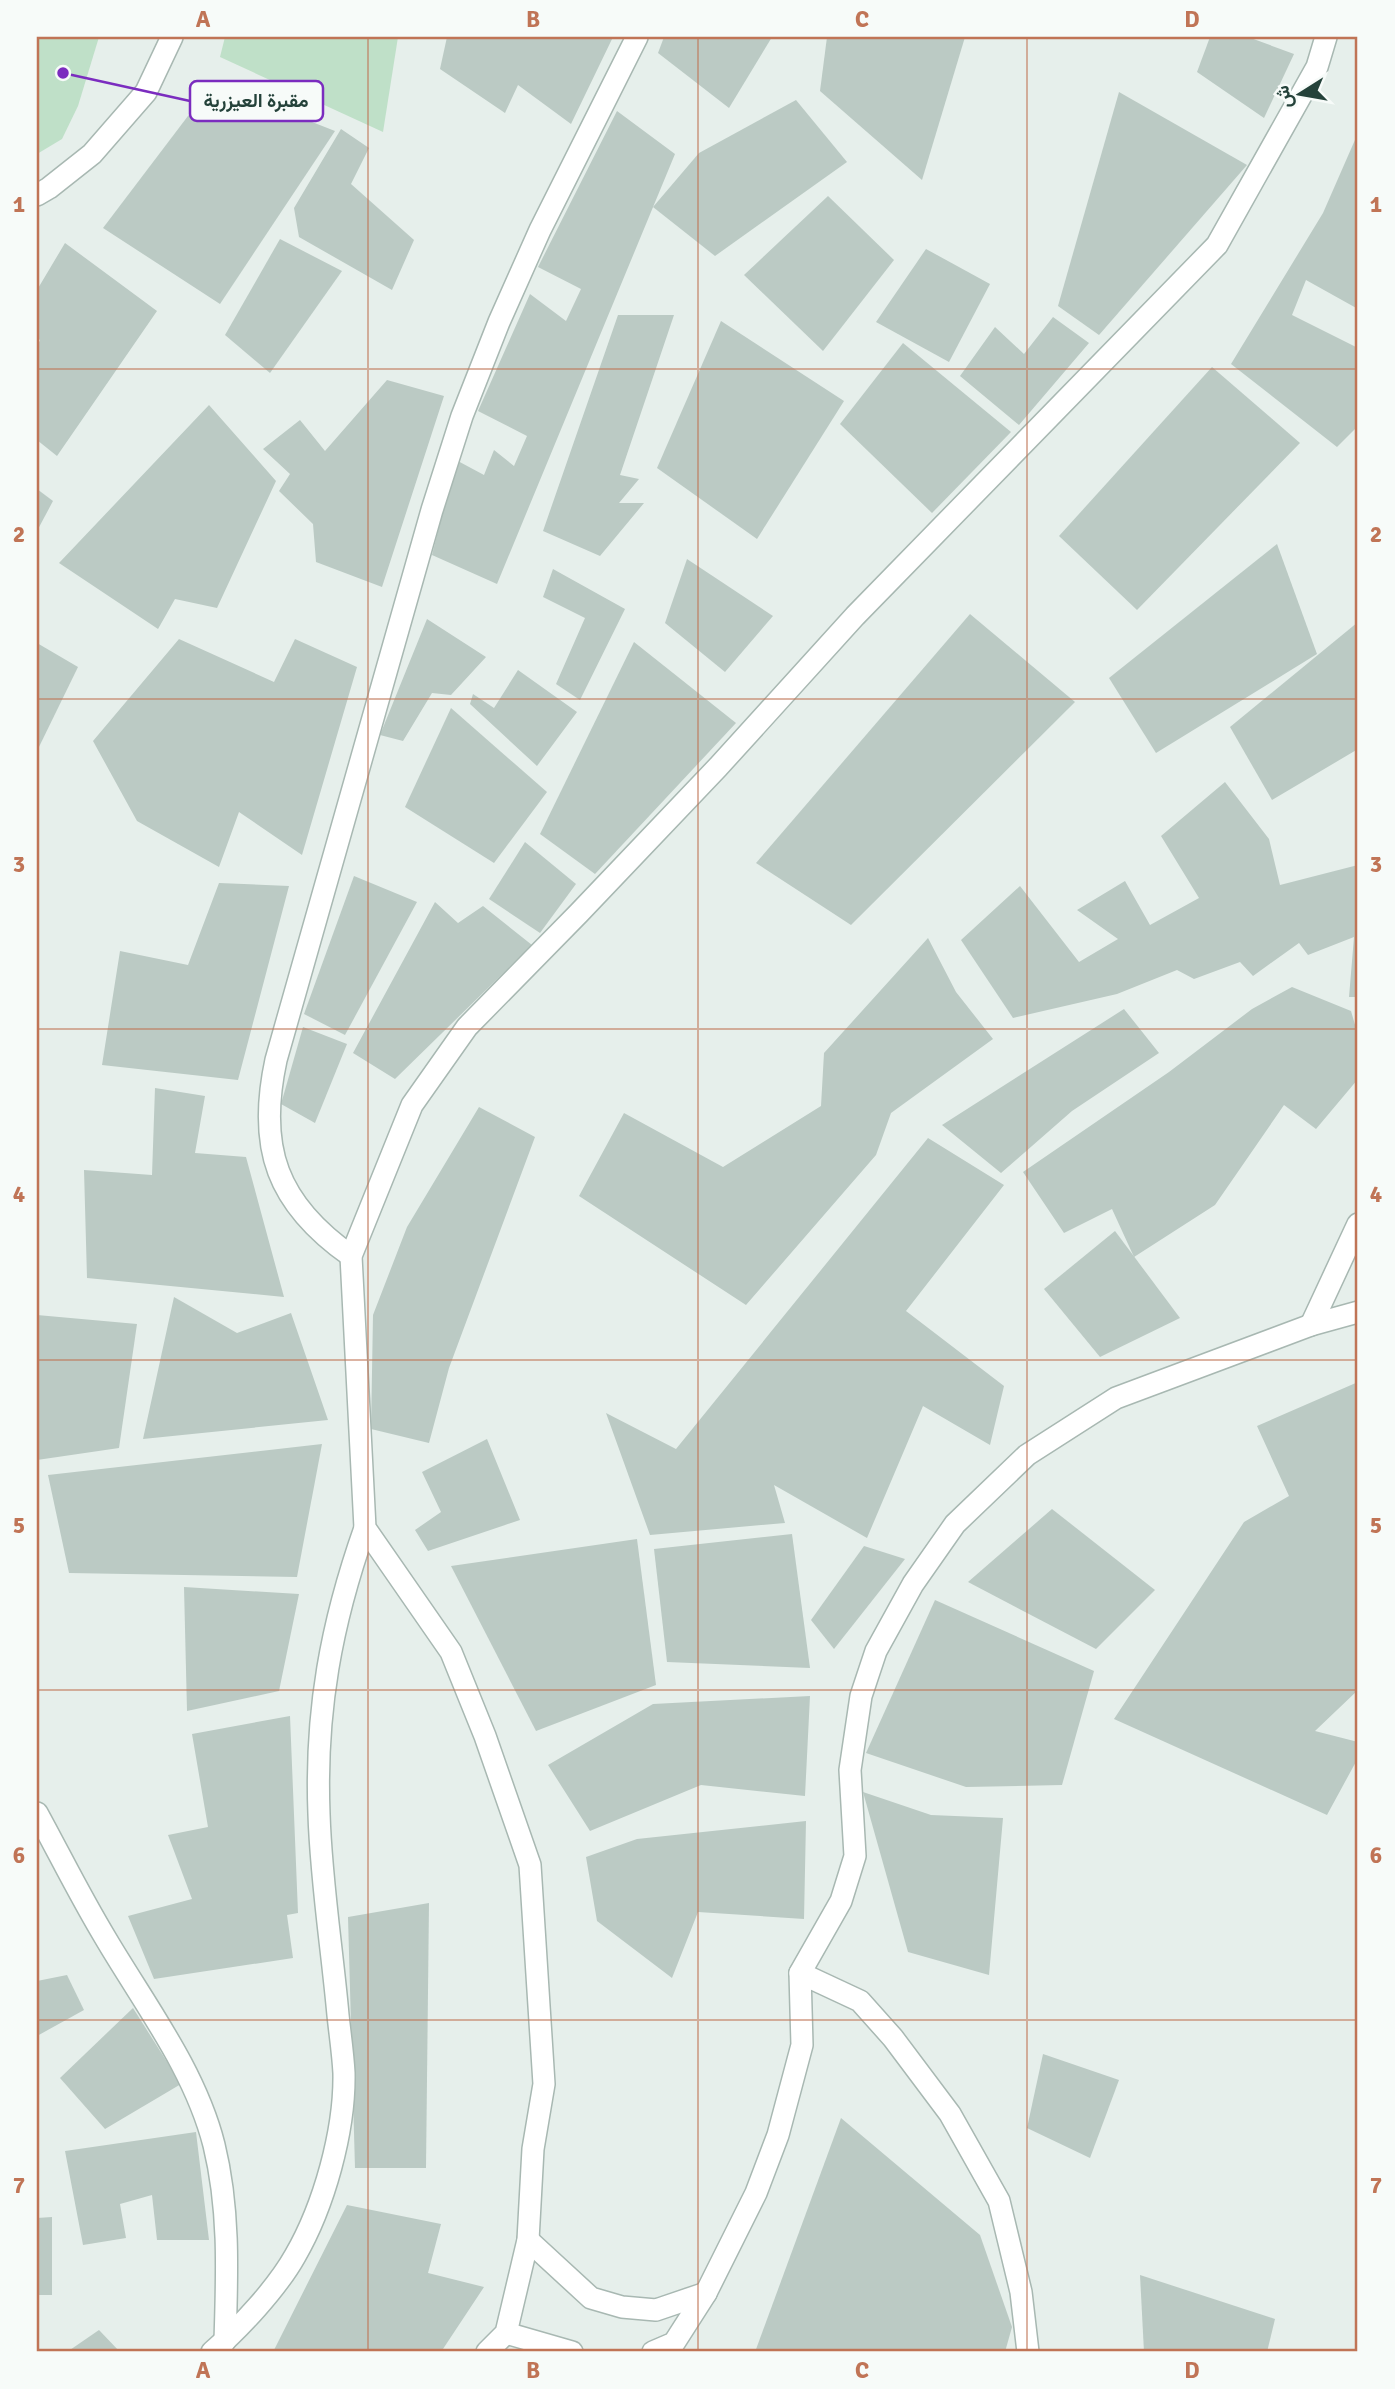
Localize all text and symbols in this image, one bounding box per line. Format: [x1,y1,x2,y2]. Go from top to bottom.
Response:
text: A [196,5,211,34]
text: B [526,5,540,34]
text: C [855,5,869,34]
text: D [1184,5,1200,34]
north arrow [1266,60,1336,130]
callout: مقبرة العيزرية [190,81,323,121]
text: ش [1270,83,1298,111]
text: مقبرة العيزرية [203,89,309,113]
text: 1 [13,190,25,219]
text: 1 [1370,190,1382,219]
text: 2 [13,520,25,549]
text: 2 [1370,520,1382,549]
text: 3 [13,850,25,879]
text: 3 [1370,850,1382,879]
text: 4 [13,1180,25,1209]
text: 4 [1370,1180,1382,1209]
text: 5 [13,1511,25,1540]
text: 5 [1370,1511,1382,1540]
text: 6 [13,1841,25,1870]
text: 6 [1370,1841,1382,1870]
text: 7 [13,2171,25,2200]
text: 7 [1370,2171,1382,2200]
text: A [196,2356,211,2385]
text: B [526,2356,540,2385]
text: C [855,2356,869,2385]
text: D [1184,2356,1200,2385]

